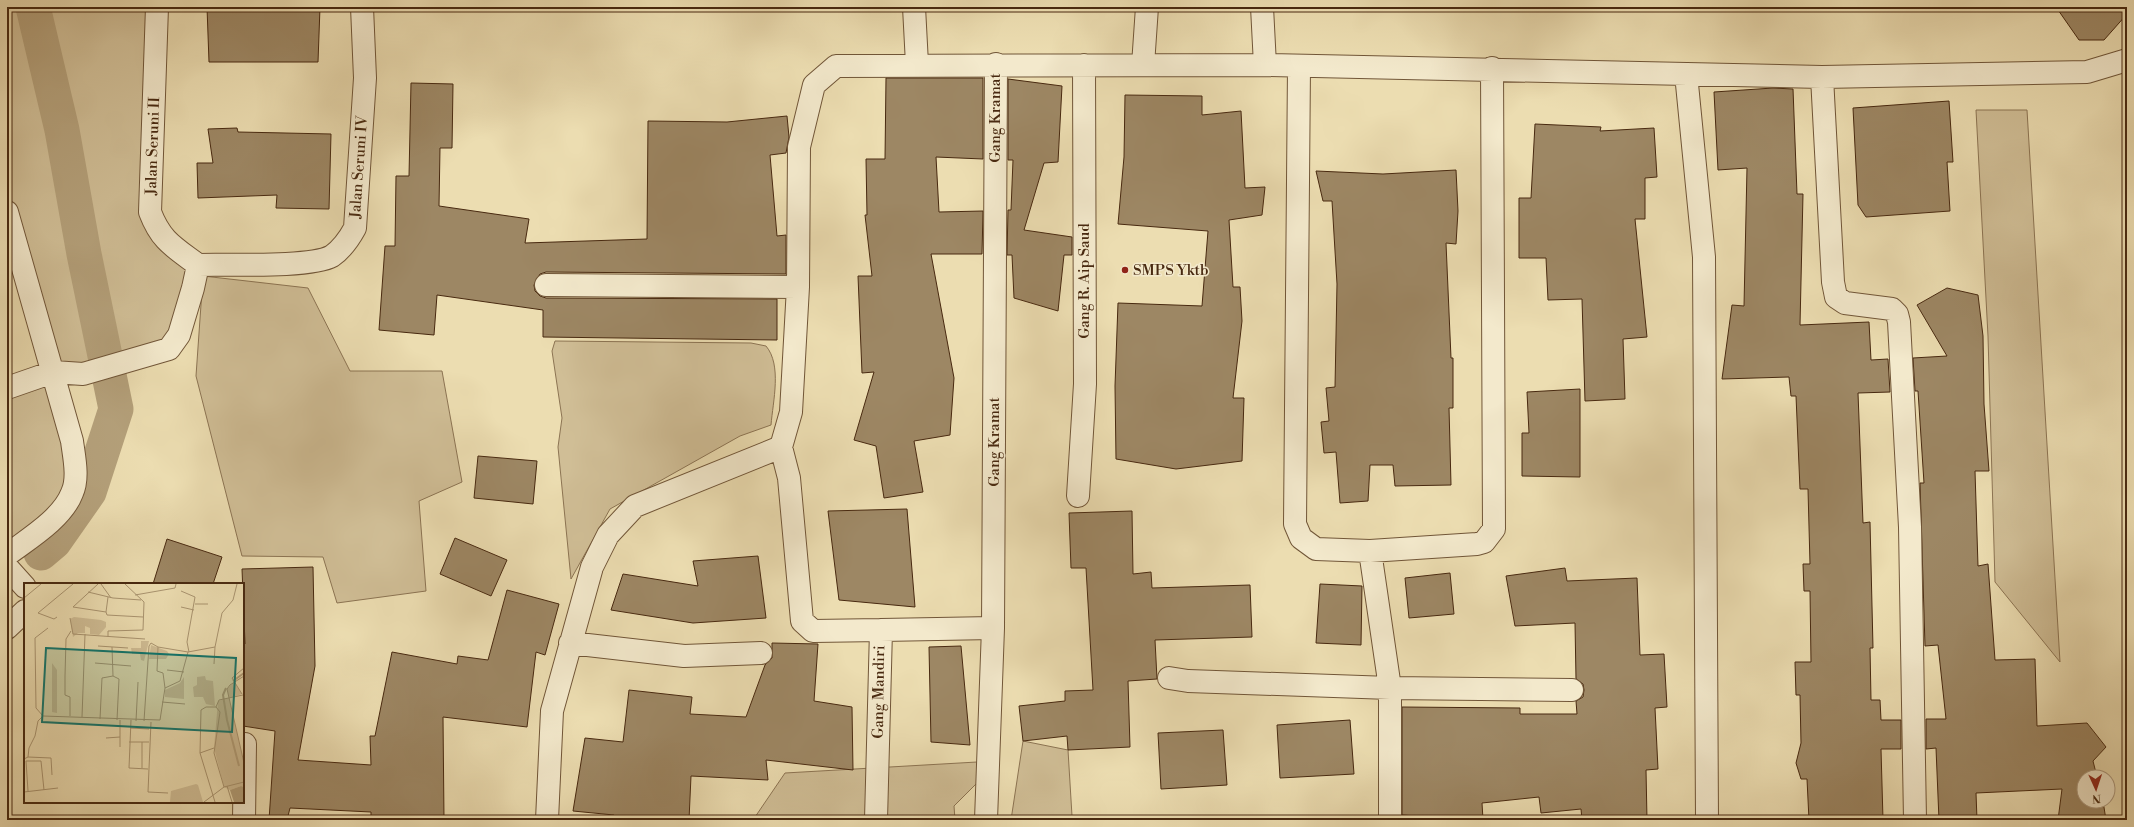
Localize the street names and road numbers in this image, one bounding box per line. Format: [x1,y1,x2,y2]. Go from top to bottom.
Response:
street label: Gang Kramat [986,73,1005,163]
street label: Jalan Seruni II [142,96,164,196]
street label: Jalan Seruni IV [346,115,372,220]
street label: Gang R. Aip Saud [1075,223,1094,339]
street label: Gang Kramat [985,397,1004,487]
street label: Gang Mandiri [869,645,889,739]

